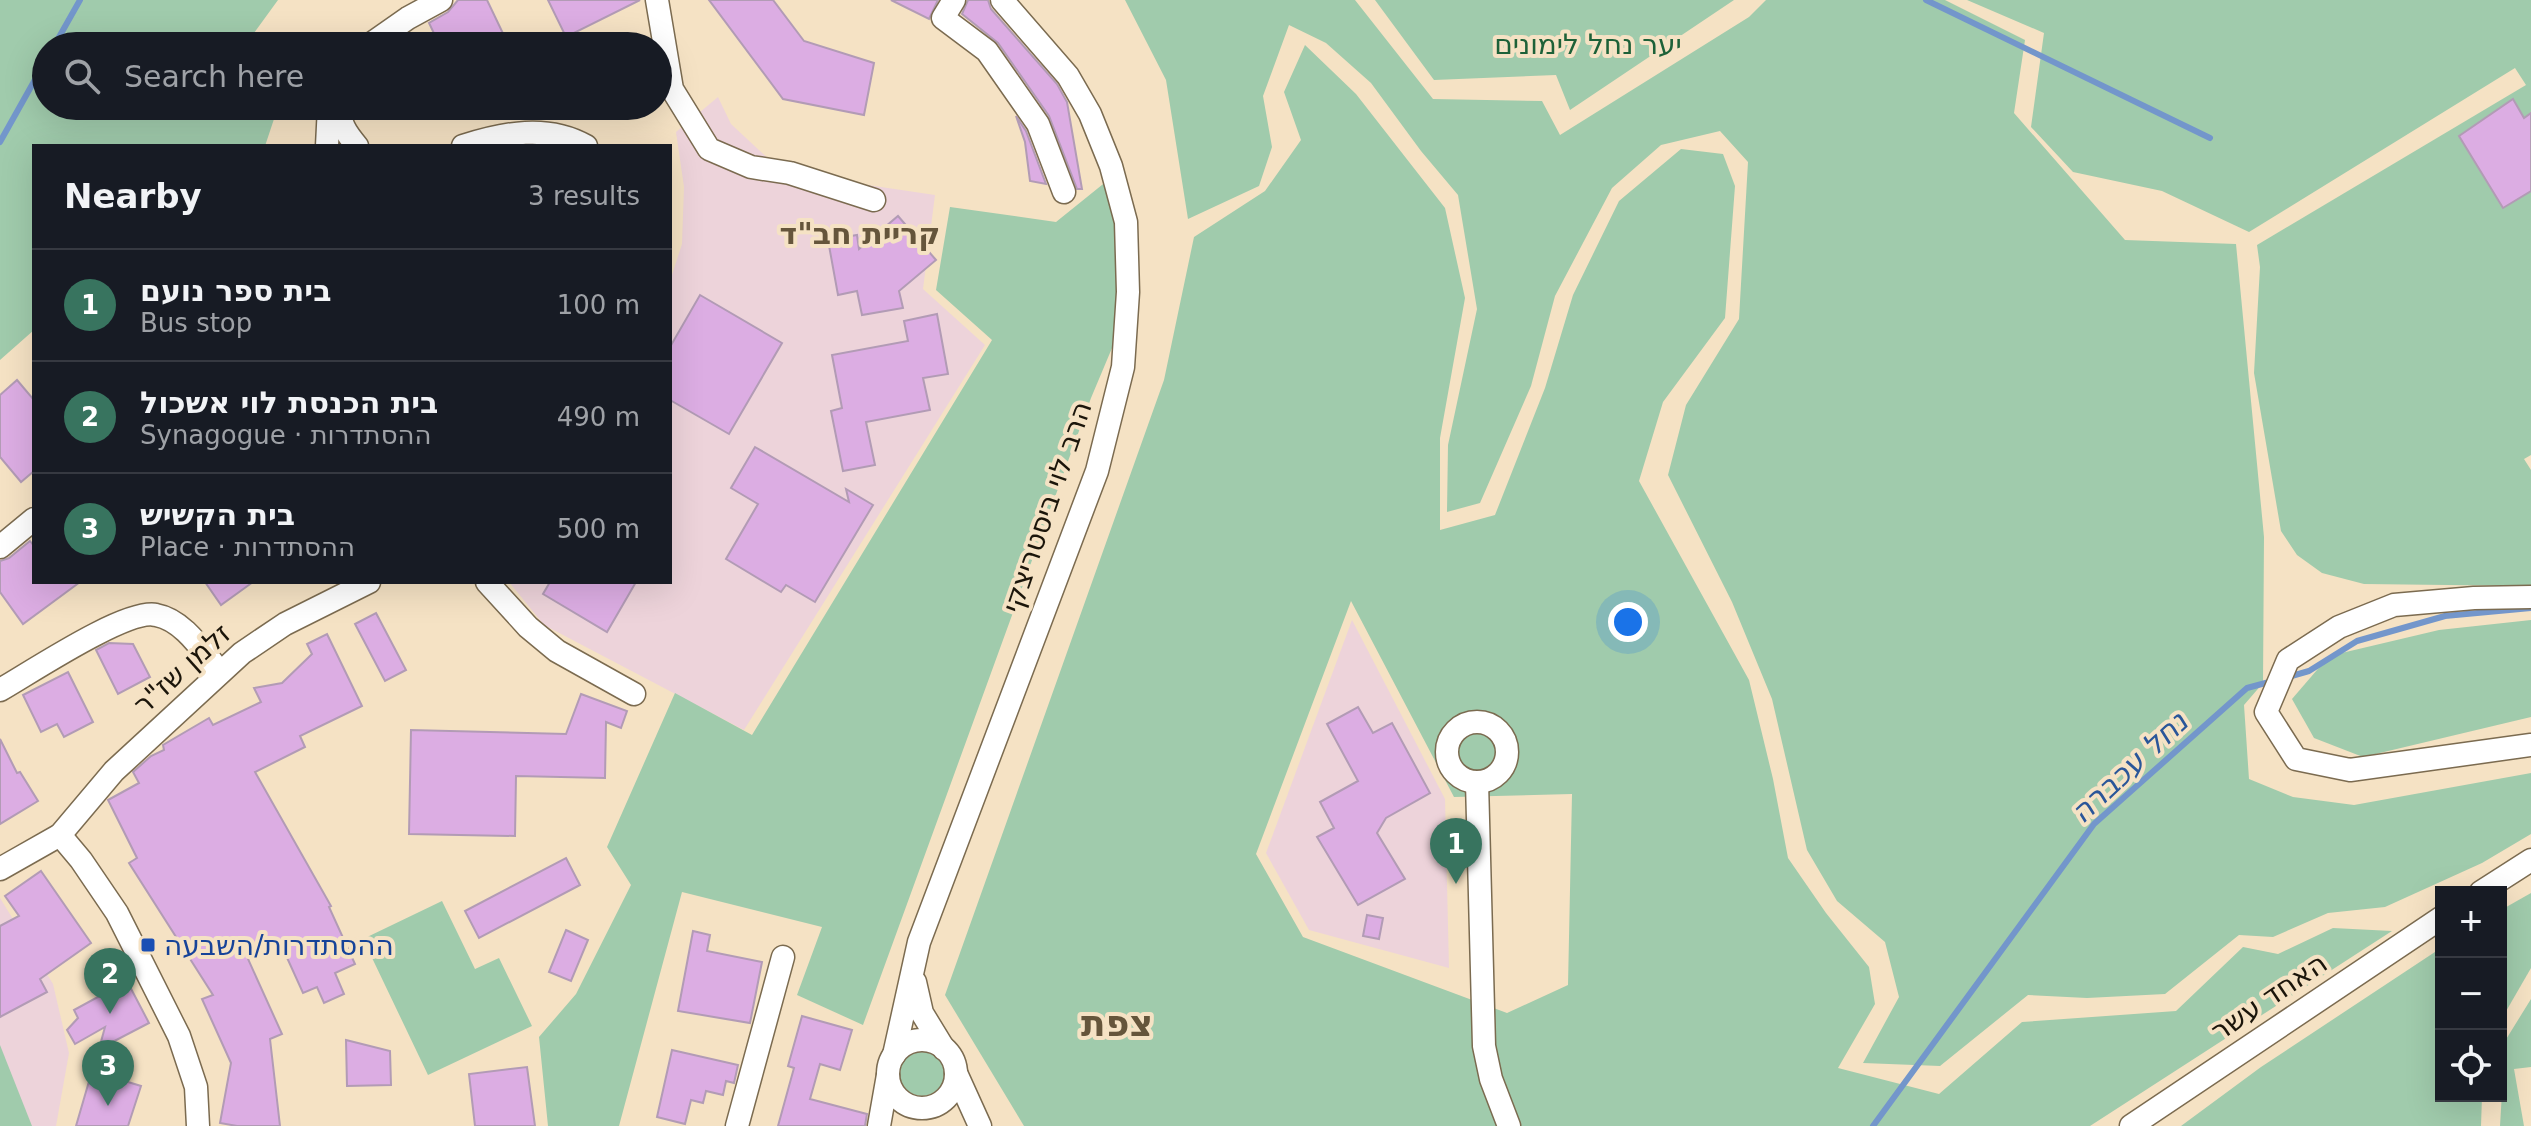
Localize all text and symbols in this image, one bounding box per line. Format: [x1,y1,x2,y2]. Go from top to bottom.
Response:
park label: יער נחל לימונים [1494,28,1682,61]
search box [32,32,672,120]
icon: search [60,54,104,98]
text: Search here [124,59,304,94]
text: Nearby [64,176,202,216]
text: 3 results [528,181,640,211]
district label: קריית חב"ד [780,216,940,251]
text: בית ספר נועם [140,273,331,308]
text: 1 [81,290,99,320]
text: 100 m [557,290,640,320]
text: Bus stop [140,308,252,338]
text: בית הכנסת לוי אשכול [140,385,438,420]
street label: הרב לוי ביסטריצקי [995,397,1099,617]
text: 2 [81,402,99,432]
text: 490 m [557,402,640,432]
text: Synagogue · ההסתדרות [140,420,431,450]
text: בית הקשיש [140,497,295,532]
text: 3 [81,514,99,544]
text: 500 m [557,514,640,544]
text: Place · ההסתדרות [140,532,355,562]
your location [1608,602,1648,642]
street label: זלמן שז"ר [127,617,237,721]
water label: נחל עכברה [2063,704,2195,830]
pin: 1 [1430,818,1482,884]
map controls [2435,886,2507,1102]
button: + [2435,886,2507,958]
place label: ההסתדרות/השבעה [164,929,394,962]
marker: ההסתדרות/השבעה [139,936,157,954]
street label: האחד עשר [2205,946,2333,1048]
pin: 2 [84,948,136,1014]
button: − [2435,958,2507,1030]
district label: צפת [1081,1003,1153,1044]
button: locate [2435,1030,2507,1102]
pin: 3 [82,1040,134,1106]

